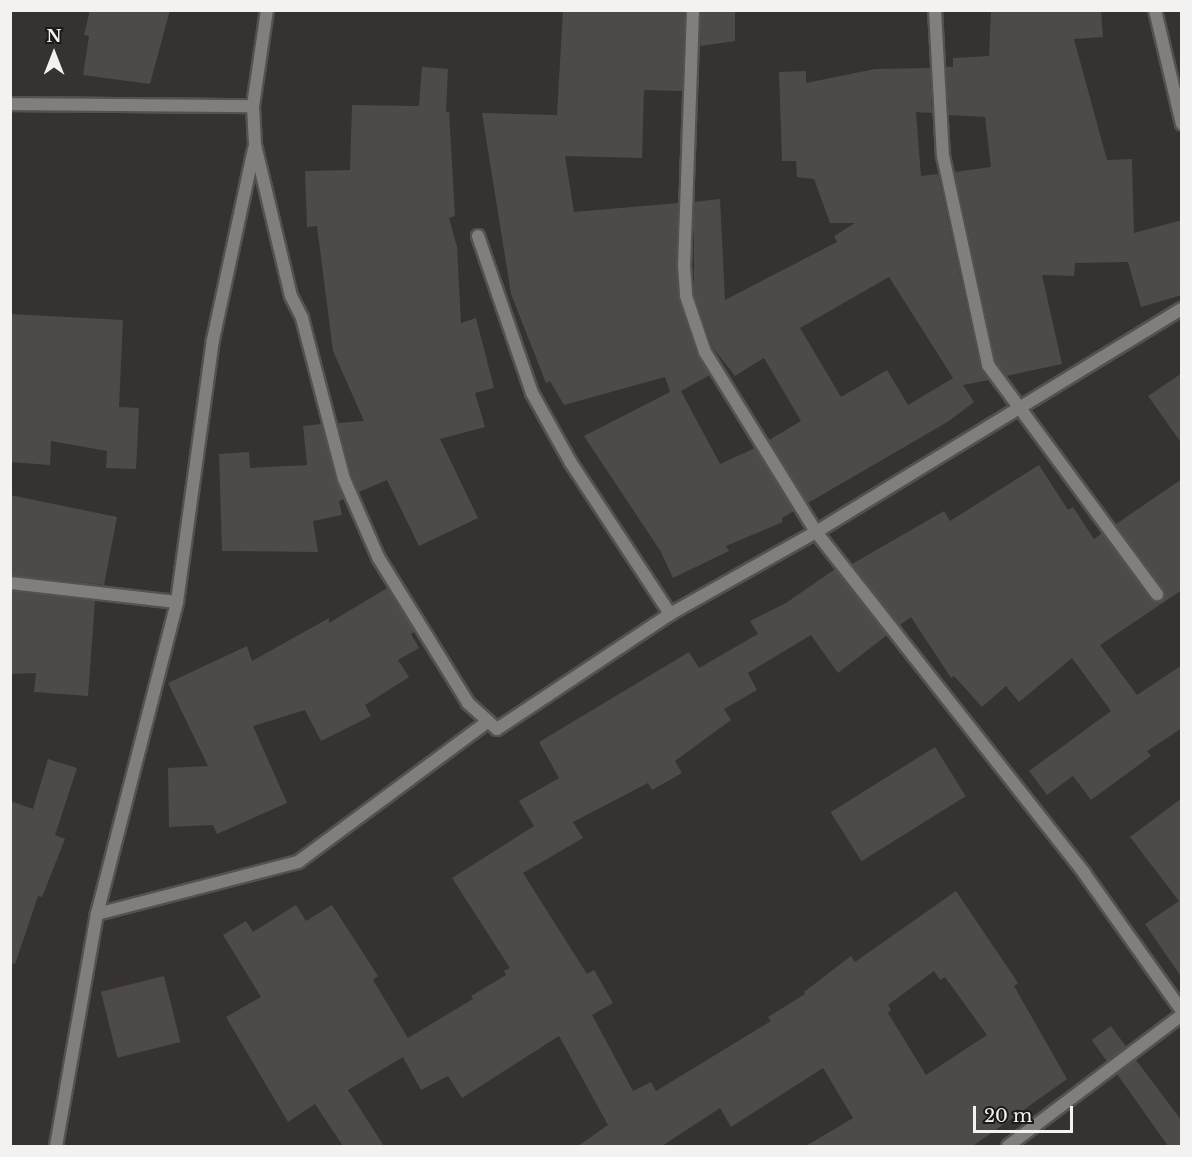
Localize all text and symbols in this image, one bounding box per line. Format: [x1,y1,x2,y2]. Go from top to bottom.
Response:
north arrow [24,24,84,84]
text: N [46,26,62,46]
scale bar [976,1094,1076,1132]
text: 20 m [984,1105,1032,1127]

